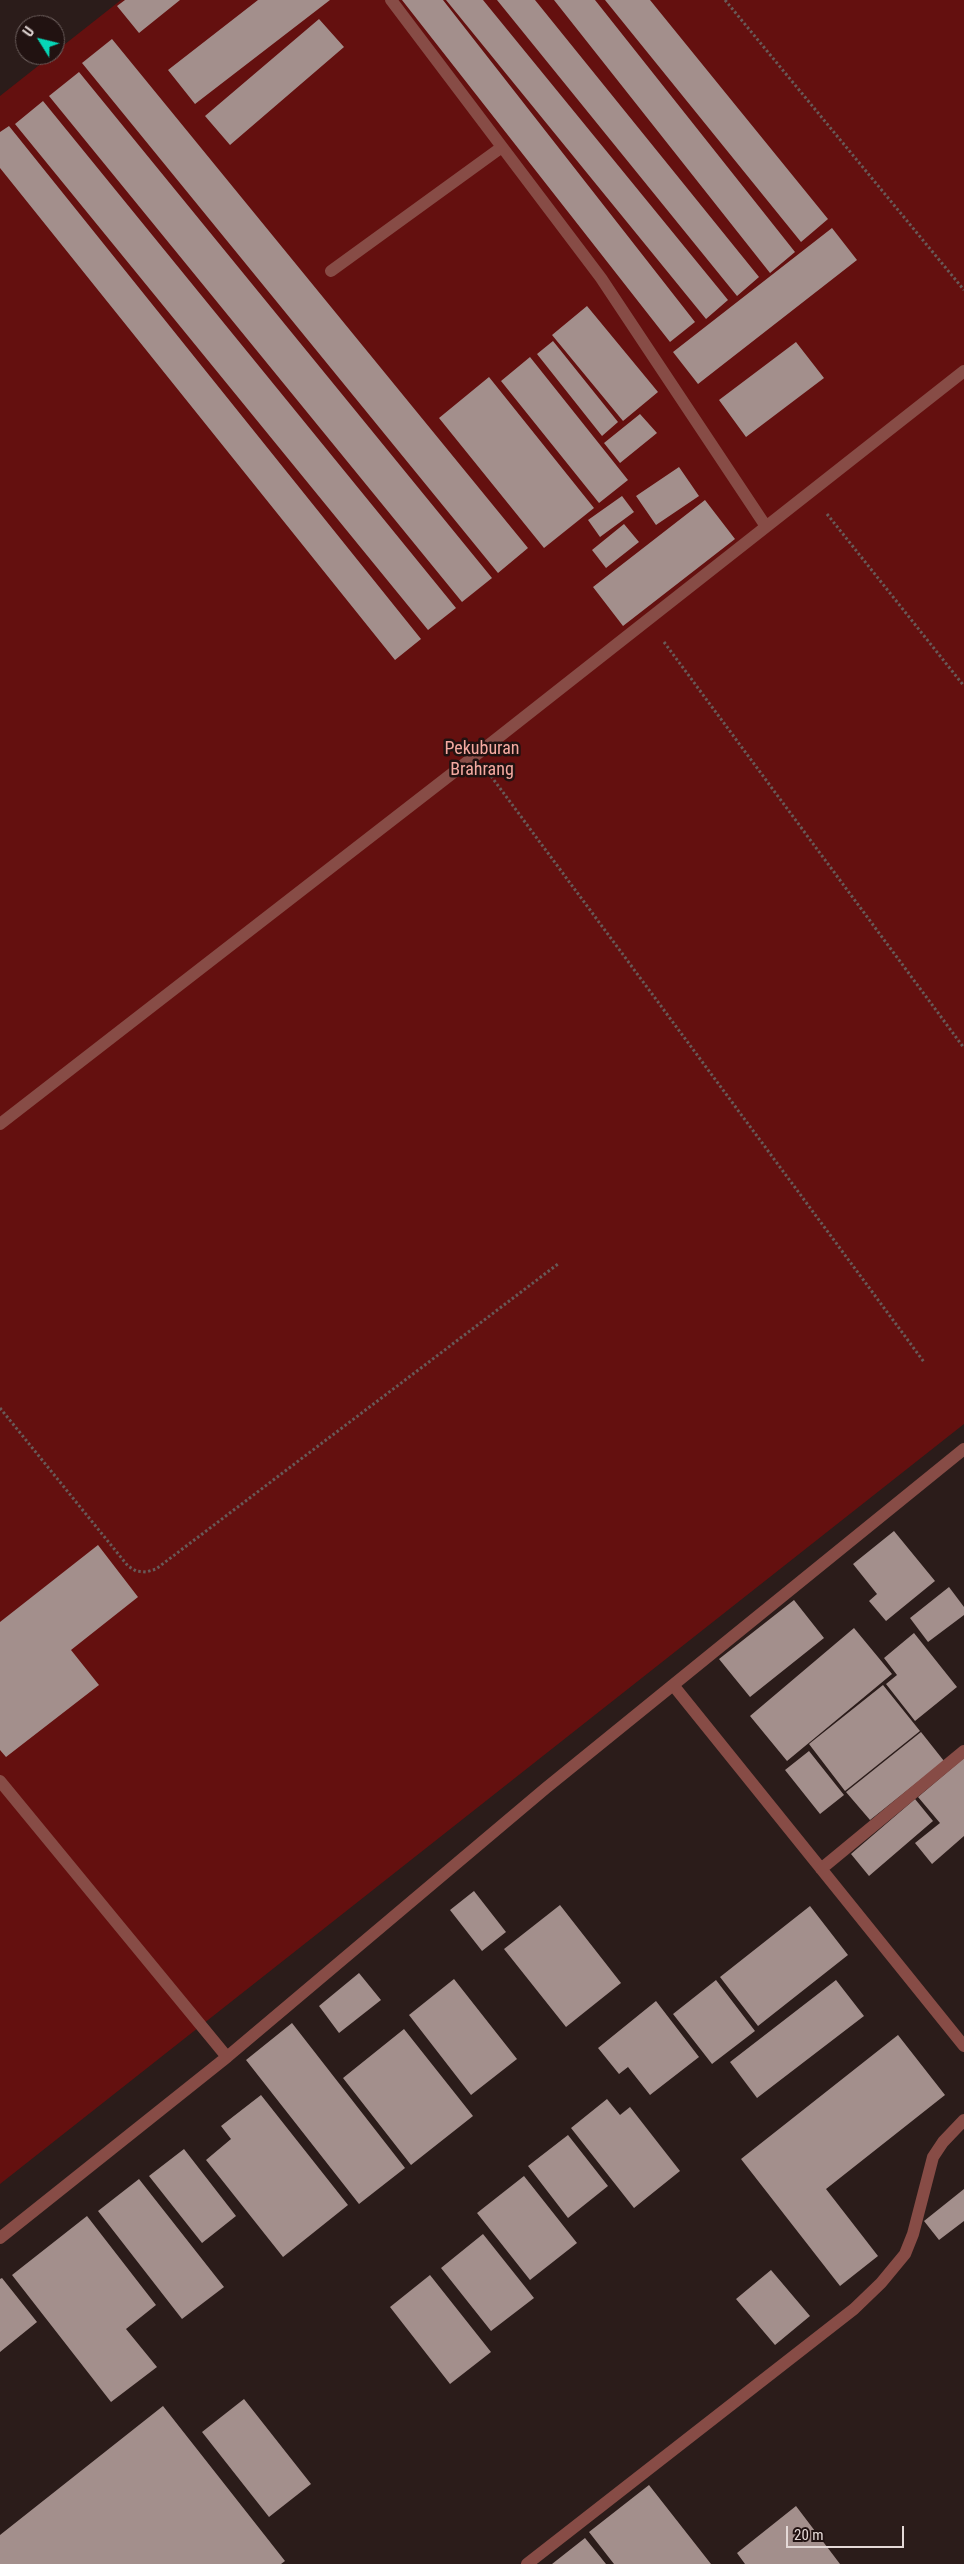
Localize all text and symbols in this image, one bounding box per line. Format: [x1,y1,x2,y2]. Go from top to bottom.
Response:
north arrow [15,15,65,65]
text: U [20,24,37,40]
park label: Pekuburan Brahrang [444,738,520,781]
scale bar [789,2516,906,2548]
text: 20 m [794,2526,824,2544]

